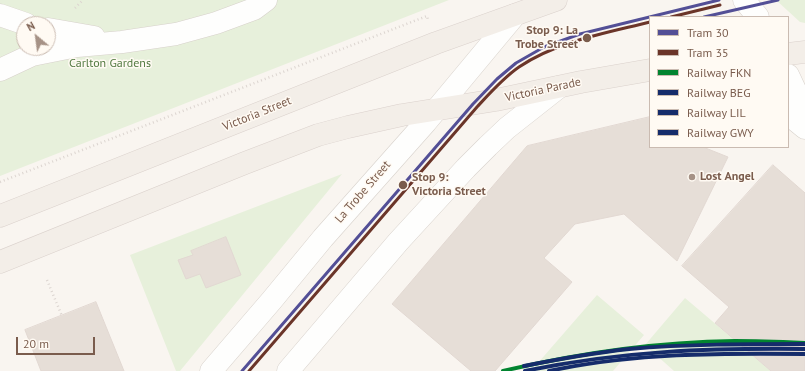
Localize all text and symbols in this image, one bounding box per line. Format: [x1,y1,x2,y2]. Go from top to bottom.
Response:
north arrow [16,16,56,56]
legend [649,16,789,148]
text: N [24,19,37,34]
place label: Stop 9: La Trobe Street [515,24,578,52]
text: Tram 30 [687,25,728,40]
marker: Stop 9: La Trobe Street [581,32,593,44]
text: Tram 35 [687,45,728,60]
park label: Carlton Gardens [69,57,151,71]
text: Railway FKN [687,65,751,80]
street label: Victoria Parade [504,75,582,105]
text: Railway BEG [687,85,751,100]
street label: Victoria Street [221,94,293,134]
text: Railway LIL [687,105,746,120]
text: Railway GWY [687,125,754,140]
street label: La Trobe Street [332,158,394,226]
place label: Lost Angel [700,170,754,184]
place label: Stop 9: Victoria Street [412,171,486,199]
marker: Lost Angel [687,172,697,182]
marker: Stop 9: Victoria Street [397,179,409,191]
scale bar [18,329,97,355]
text: 20 m [23,336,49,351]

